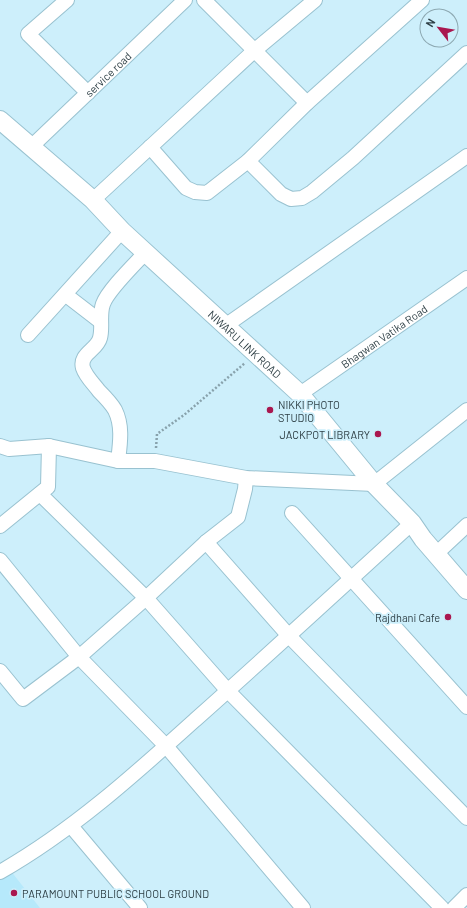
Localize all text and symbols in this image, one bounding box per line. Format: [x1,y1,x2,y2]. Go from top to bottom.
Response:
north arrow [419,8,459,48]
text: N [423,16,437,29]
street label: service road [82,49,133,99]
street label: Bhagwan Vatika Road [338,301,429,370]
street label: NIWARU LINK ROAD [206,307,284,380]
place label: NIKKI PHOTO STUDIO [278,398,340,424]
marker: NIKKI PHOTO STUDIO [265,405,275,415]
place label: JACKPOT LIBRARY [279,428,370,441]
marker: JACKPOT LIBRARY [373,429,383,439]
place label: Rajdhani Cafe [375,611,440,624]
marker: Rajdhani Cafe [443,612,453,622]
place label: PARAMOUNT PUBLIC SCHOOL GROUND [22,887,209,900]
marker: PARAMOUNT PUBLIC SCHOOL GROUND [9,888,19,898]

